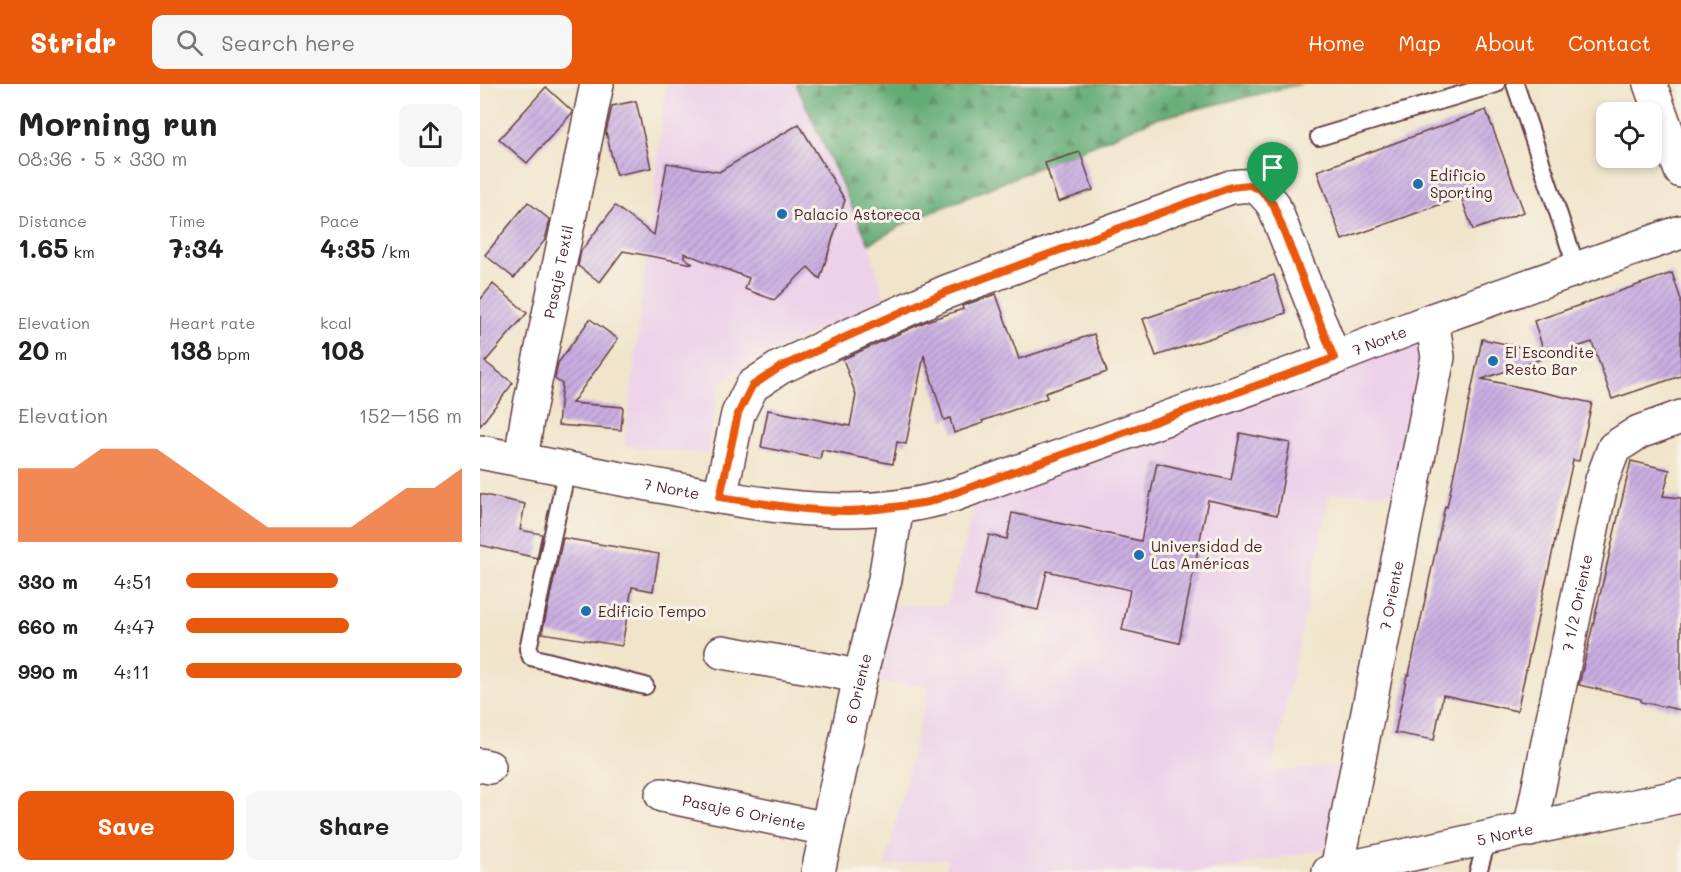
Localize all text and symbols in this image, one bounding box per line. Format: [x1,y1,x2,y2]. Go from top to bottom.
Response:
search box [152,15,572,69]
text: Stridr [30,24,116,60]
icon: search [173,26,206,59]
text: Search here [221,28,355,57]
text: Home [1308,29,1365,56]
text: Map [1398,29,1441,56]
text: About [1474,29,1535,56]
text: Contact [1568,29,1651,56]
text: Morning run [18,101,218,144]
map controls [1596,102,1662,168]
button: locate [1596,102,1662,168]
button: share [399,104,462,167]
pin [1247,142,1298,204]
text: 08:36 · 5 × 330 m [18,145,187,171]
icon: arrive [1256,151,1289,184]
place label: Edificio Sporting [1430,165,1493,202]
marker: Edificio Sporting [1411,177,1425,191]
place label: Palacio Astoreca [794,204,921,224]
marker: Palacio Astoreca [775,207,789,221]
text: Distance [18,210,87,231]
text: Time [169,210,205,231]
text: Pace [320,210,359,231]
street label: Pasaje Textil [538,223,577,320]
text: 1.65 [18,231,68,265]
text: 7:34 [169,231,224,265]
text: 4:35 [320,231,376,265]
text: km [68,241,95,262]
text: /km [376,241,410,262]
text: Elevation [18,312,90,333]
text: Heart rate [169,312,255,333]
text: kcal [320,312,352,333]
street label: 7 Norte [1349,321,1409,360]
text: 20 [18,333,49,367]
text: 138 [169,333,212,367]
text: 108 [320,333,364,367]
place label: El Escondite Resto Bar [1505,342,1594,379]
text: m [49,343,67,364]
text: bpm [212,343,250,364]
marker: El Escondite Resto Bar [1486,354,1500,368]
text: Elevation [18,402,108,428]
text: 152–156 m [359,402,462,428]
street label: 7 Norte [642,473,701,503]
place label: Universidad de Las Américas [1151,536,1263,573]
marker: Universidad de Las Américas [1132,548,1146,562]
street label: 7 1/2 Oriente [1557,553,1596,653]
street label: 7 Oriente [1374,559,1408,632]
text: 330 m [18,568,78,594]
text: 4:51 [114,568,153,594]
place label: Edificio Tempo [598,601,706,621]
marker: Edificio Tempo [579,604,593,618]
text: 660 m [18,613,78,639]
text: 4:47 [114,613,155,639]
street label: 6 Oriente [840,651,876,725]
text: 990 m [18,658,78,684]
text: 4:11 [114,658,150,684]
street label: Pasaje 6 Oriente [681,789,808,834]
button: Save [18,791,234,860]
button: Share [246,791,462,860]
street label: 5 Norte [1475,818,1535,850]

